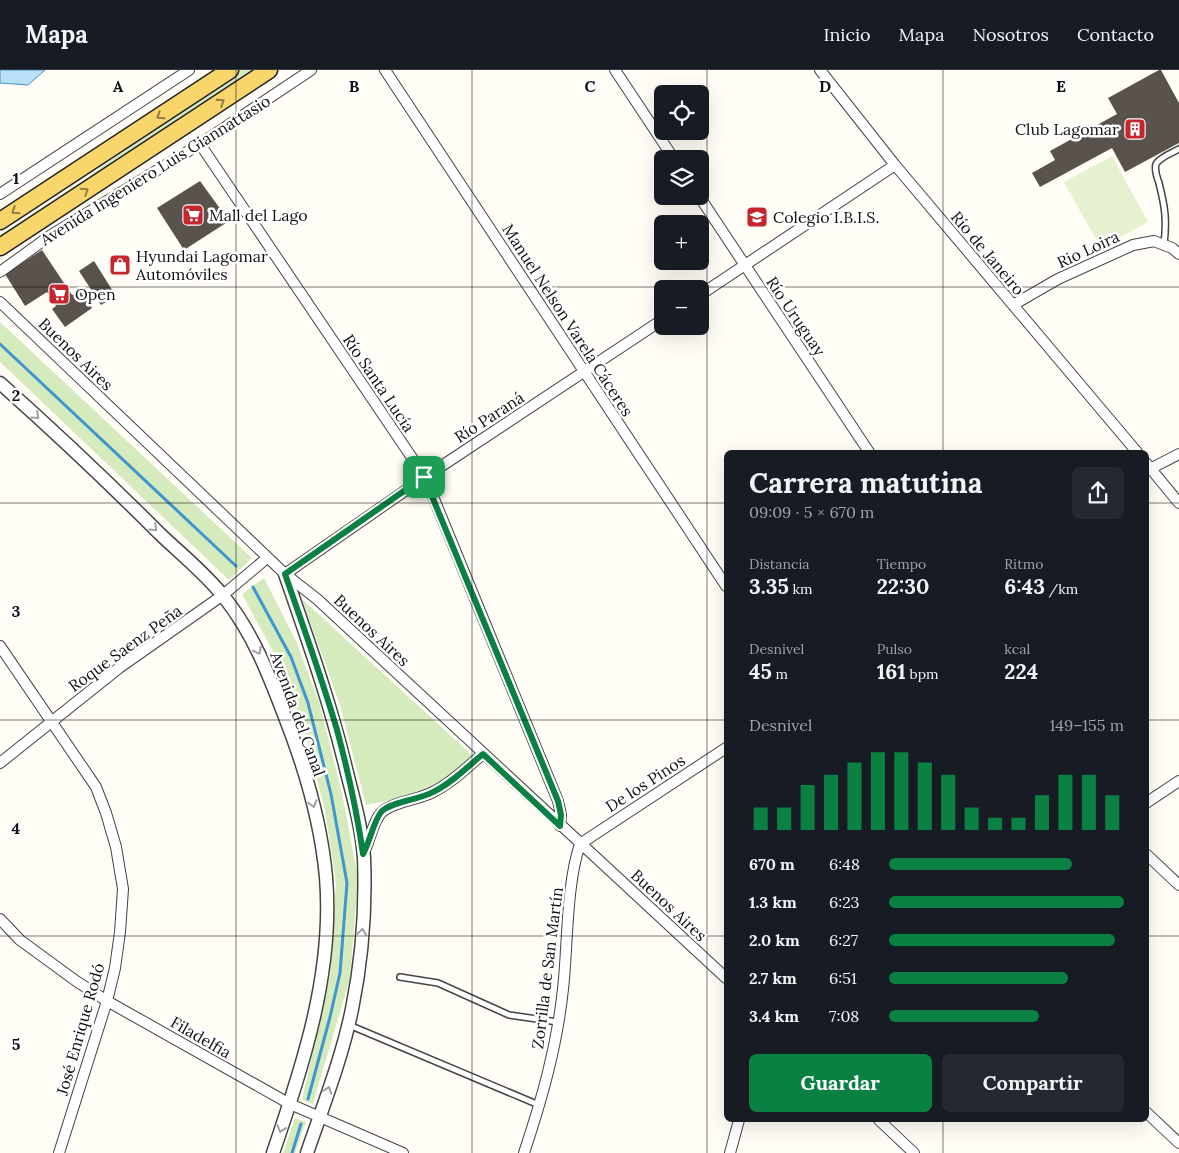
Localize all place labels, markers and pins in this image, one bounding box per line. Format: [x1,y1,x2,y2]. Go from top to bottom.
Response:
building icon: Club Lagomar [1123,117,1147,141]
place label: Club Lagomar [1015,119,1119,139]
supermarket icon: Mall del Lago [181,203,205,227]
place label: Mall del Lago [209,205,308,225]
school or university icon: Colegio I.B.I.S. [745,205,769,229]
place label: Colegio I.B.I.S. [773,207,879,227]
place label: Hyundai Lagomar Automóviles [135,246,268,284]
shop icon: Hyundai Lagomar Automóviles [108,253,132,277]
supermarket icon: Open [47,282,71,306]
place label: Open [75,284,116,304]
pin [403,456,445,498]

